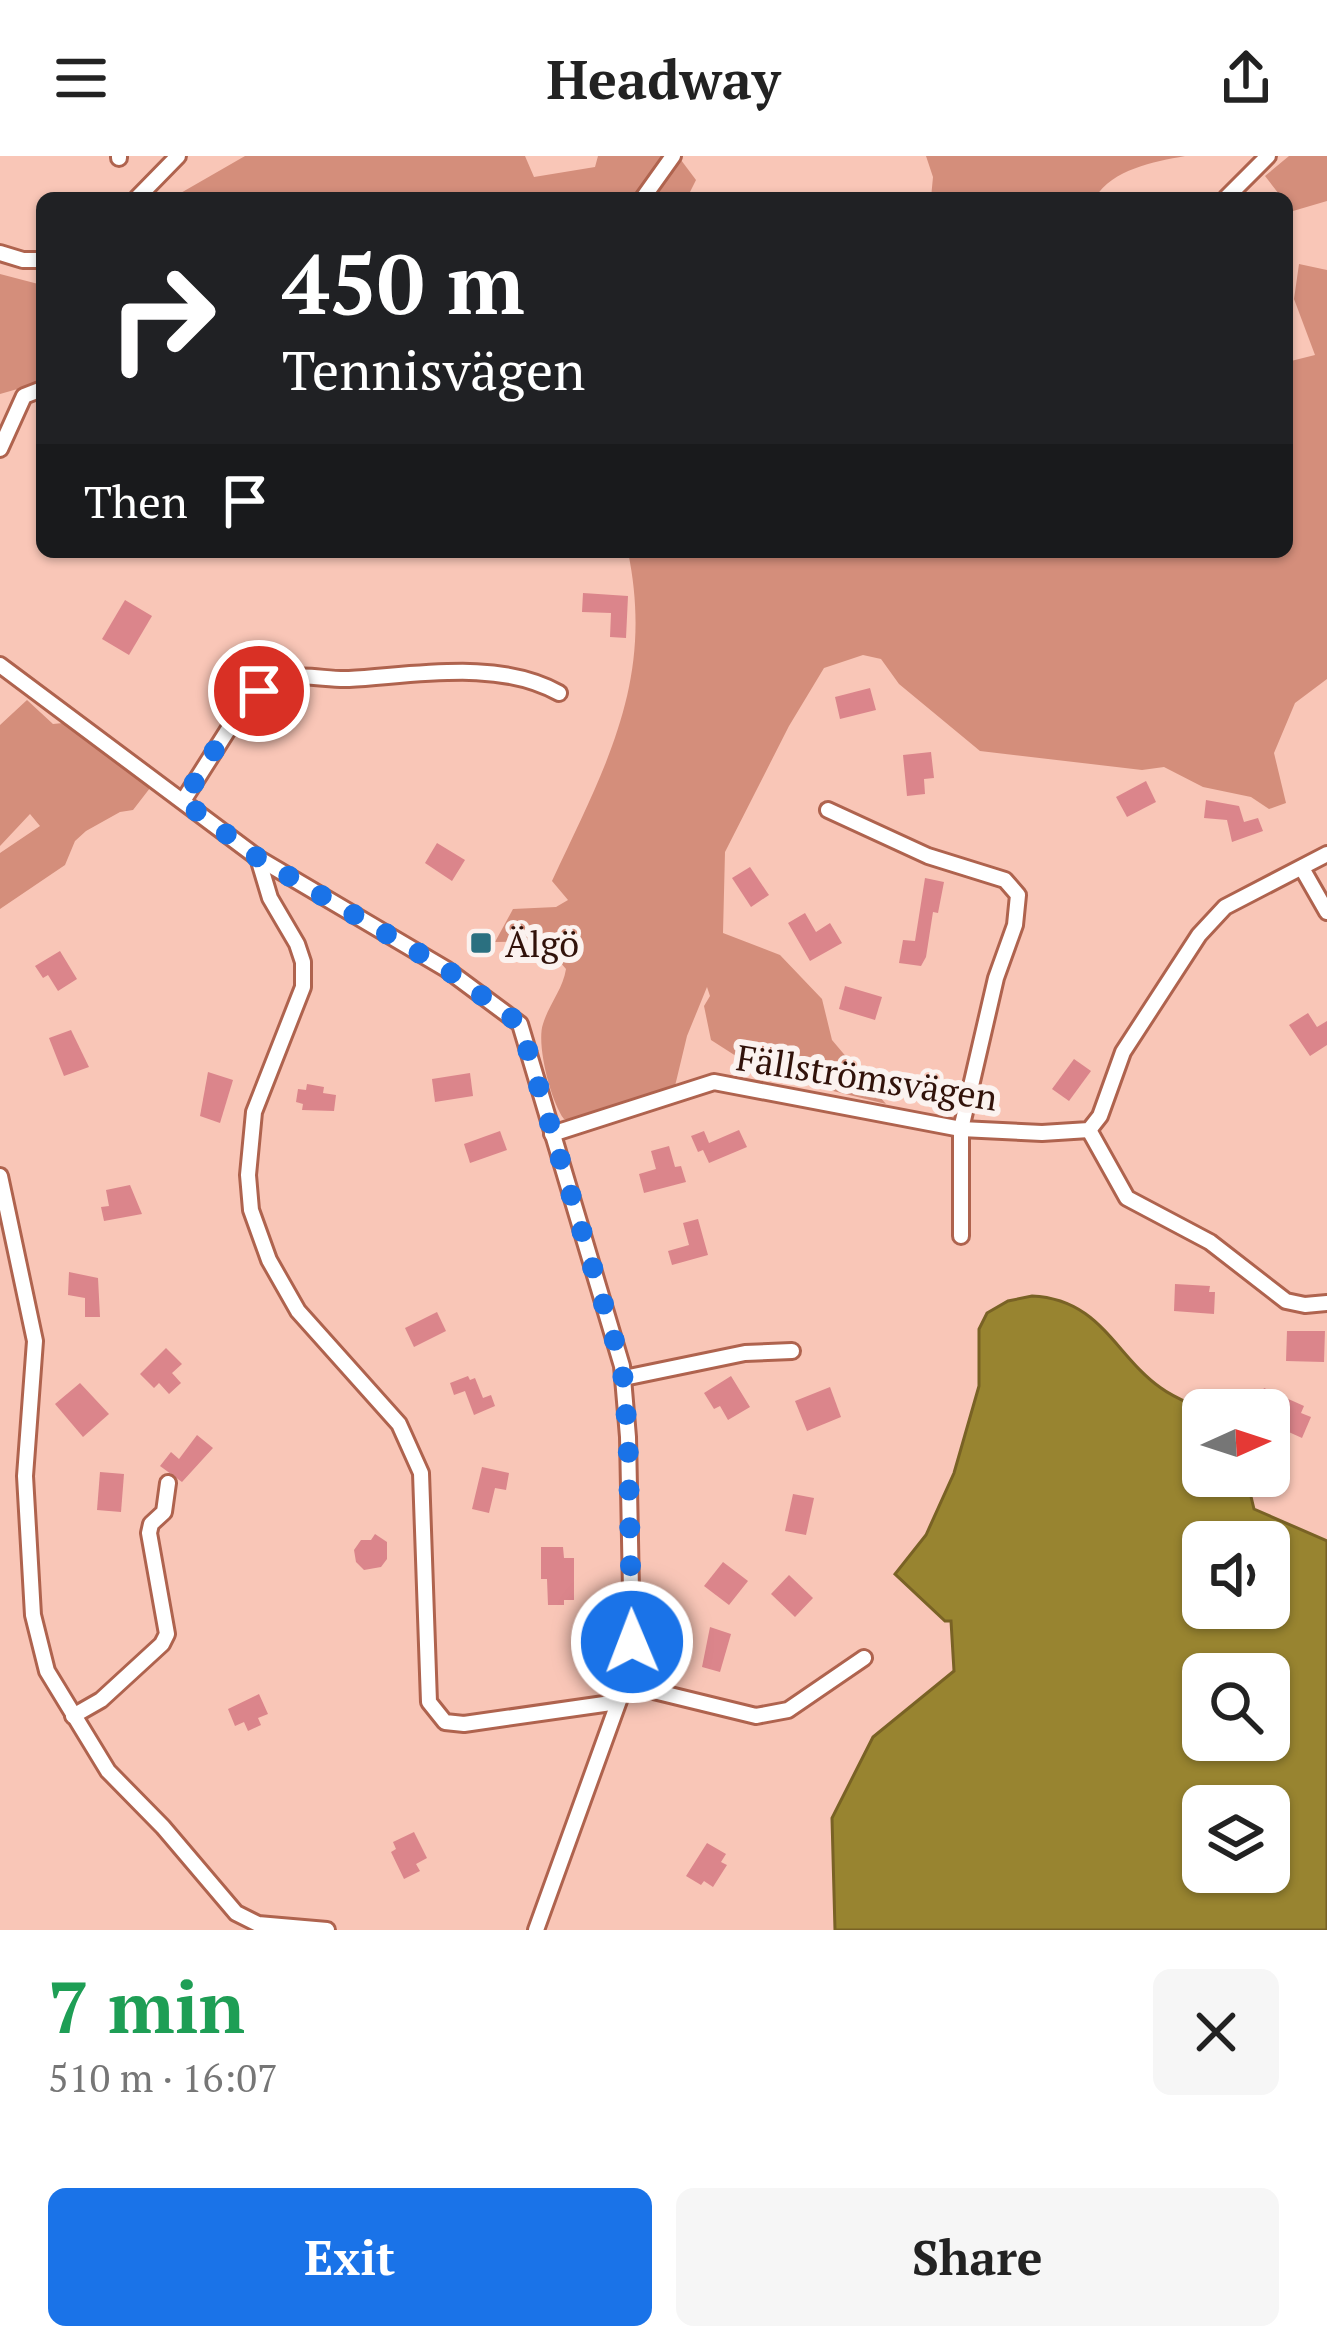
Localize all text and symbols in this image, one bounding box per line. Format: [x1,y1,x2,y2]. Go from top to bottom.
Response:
text: Headway [547,43,780,114]
icon: menu [48,45,114,111]
icon: share [1213,45,1279,111]
text: 450 m [282,227,525,338]
icon: right [84,240,240,396]
text: Tennisvägen [282,334,585,405]
icon: arrive [212,468,278,534]
text: Then [84,471,188,531]
pin [208,640,310,742]
icon: arrive [226,658,292,724]
place label: Älgö [505,920,579,967]
marker: Älgö [468,930,494,956]
street label: Fällströmsvägen [733,1033,1001,1121]
north arrow [1182,1389,1290,1497]
map controls [1182,1389,1290,1893]
button: sound [1182,1521,1290,1629]
position arrow [569,1579,695,1705]
button: search [1182,1653,1290,1761]
button: layers [1182,1785,1290,1893]
text: 7 min [48,1958,245,2054]
button: close [1153,1969,1279,2095]
text: 510 m · 16:07 [48,2051,278,2103]
button: Exit [48,2188,652,2326]
button: Share [676,2188,1279,2326]

